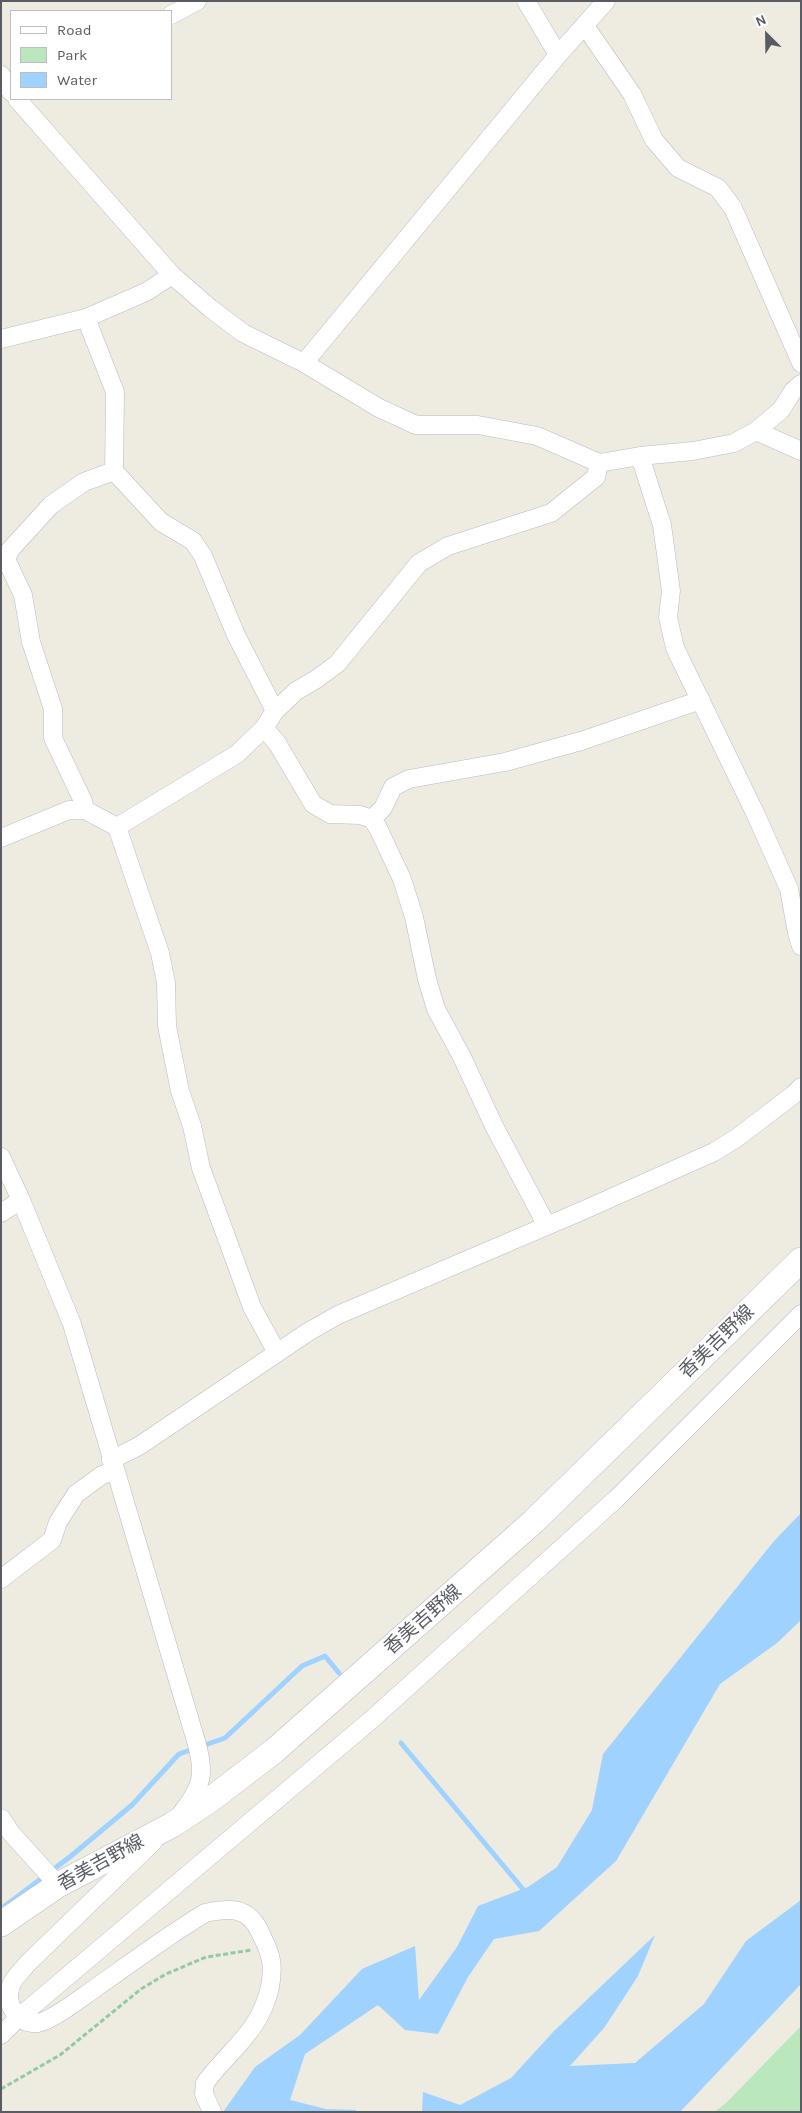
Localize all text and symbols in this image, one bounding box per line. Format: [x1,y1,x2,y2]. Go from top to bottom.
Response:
legend [10,10,172,100]
north arrow [742,10,792,60]
text: N [753,11,769,31]
text: Road [57,21,92,39]
text: Park [57,46,87,64]
text: Water [57,71,97,89]
street label: 香美吉野線 [675,1301,759,1383]
street label: 香美吉野線 [380,1580,466,1660]
street label: 香美吉野線 [54,1830,148,1896]

